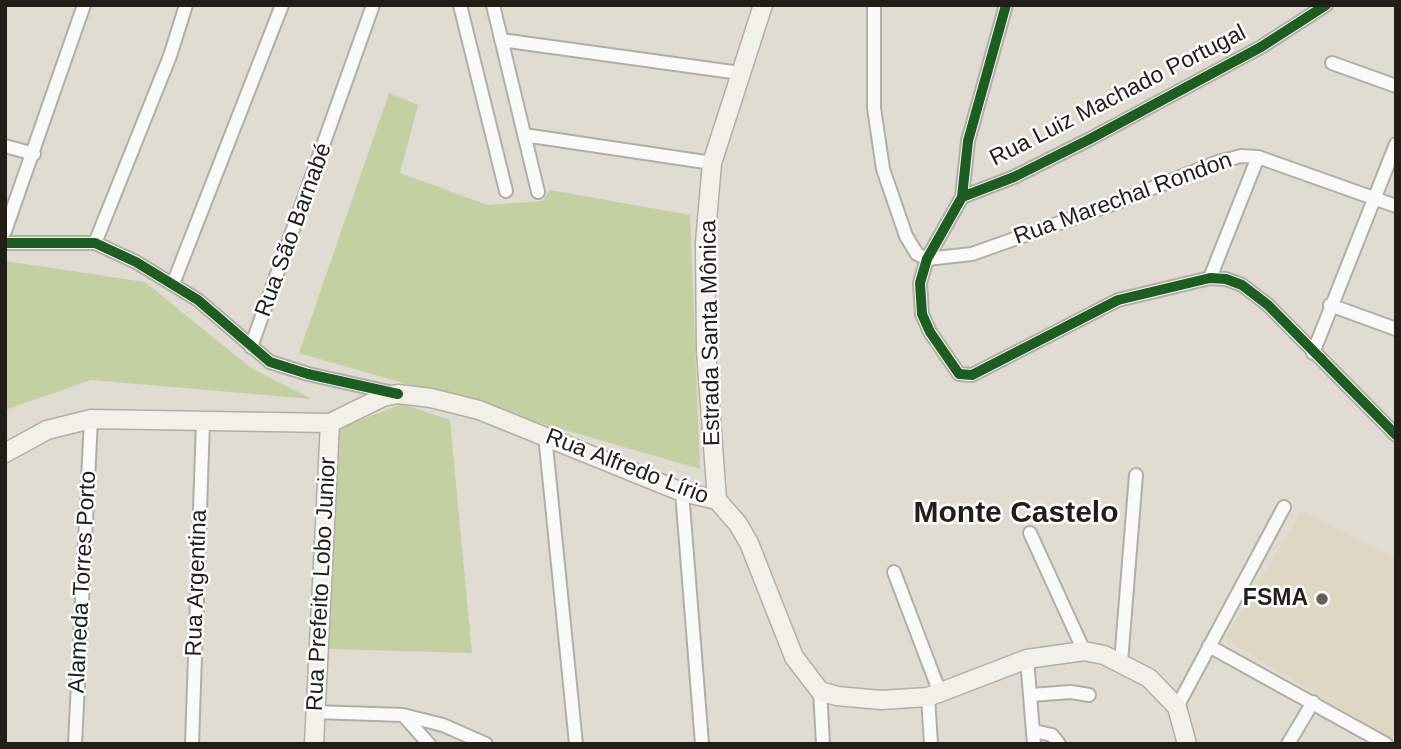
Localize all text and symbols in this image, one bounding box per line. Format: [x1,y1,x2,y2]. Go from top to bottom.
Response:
street label: Rua Luiz Machado Portugal [985,19,1251,173]
street label: Rua São Barnabé [250,139,338,321]
street label: Rua Marechal Rondon [1010,147,1236,251]
street label: Estrada Santa Mônica [695,220,727,446]
street label: Rua Alfredo Lírio [541,423,713,511]
street label: Rua Prefeito Lobo Junior [302,456,342,712]
street label: Alameda Torres Porto [63,470,103,694]
district label: Monte Castelo [913,496,1119,532]
street label: Rua Argentina [181,509,213,657]
place label: FSMA [1243,585,1308,613]
marker: FSMA [1314,591,1330,607]

